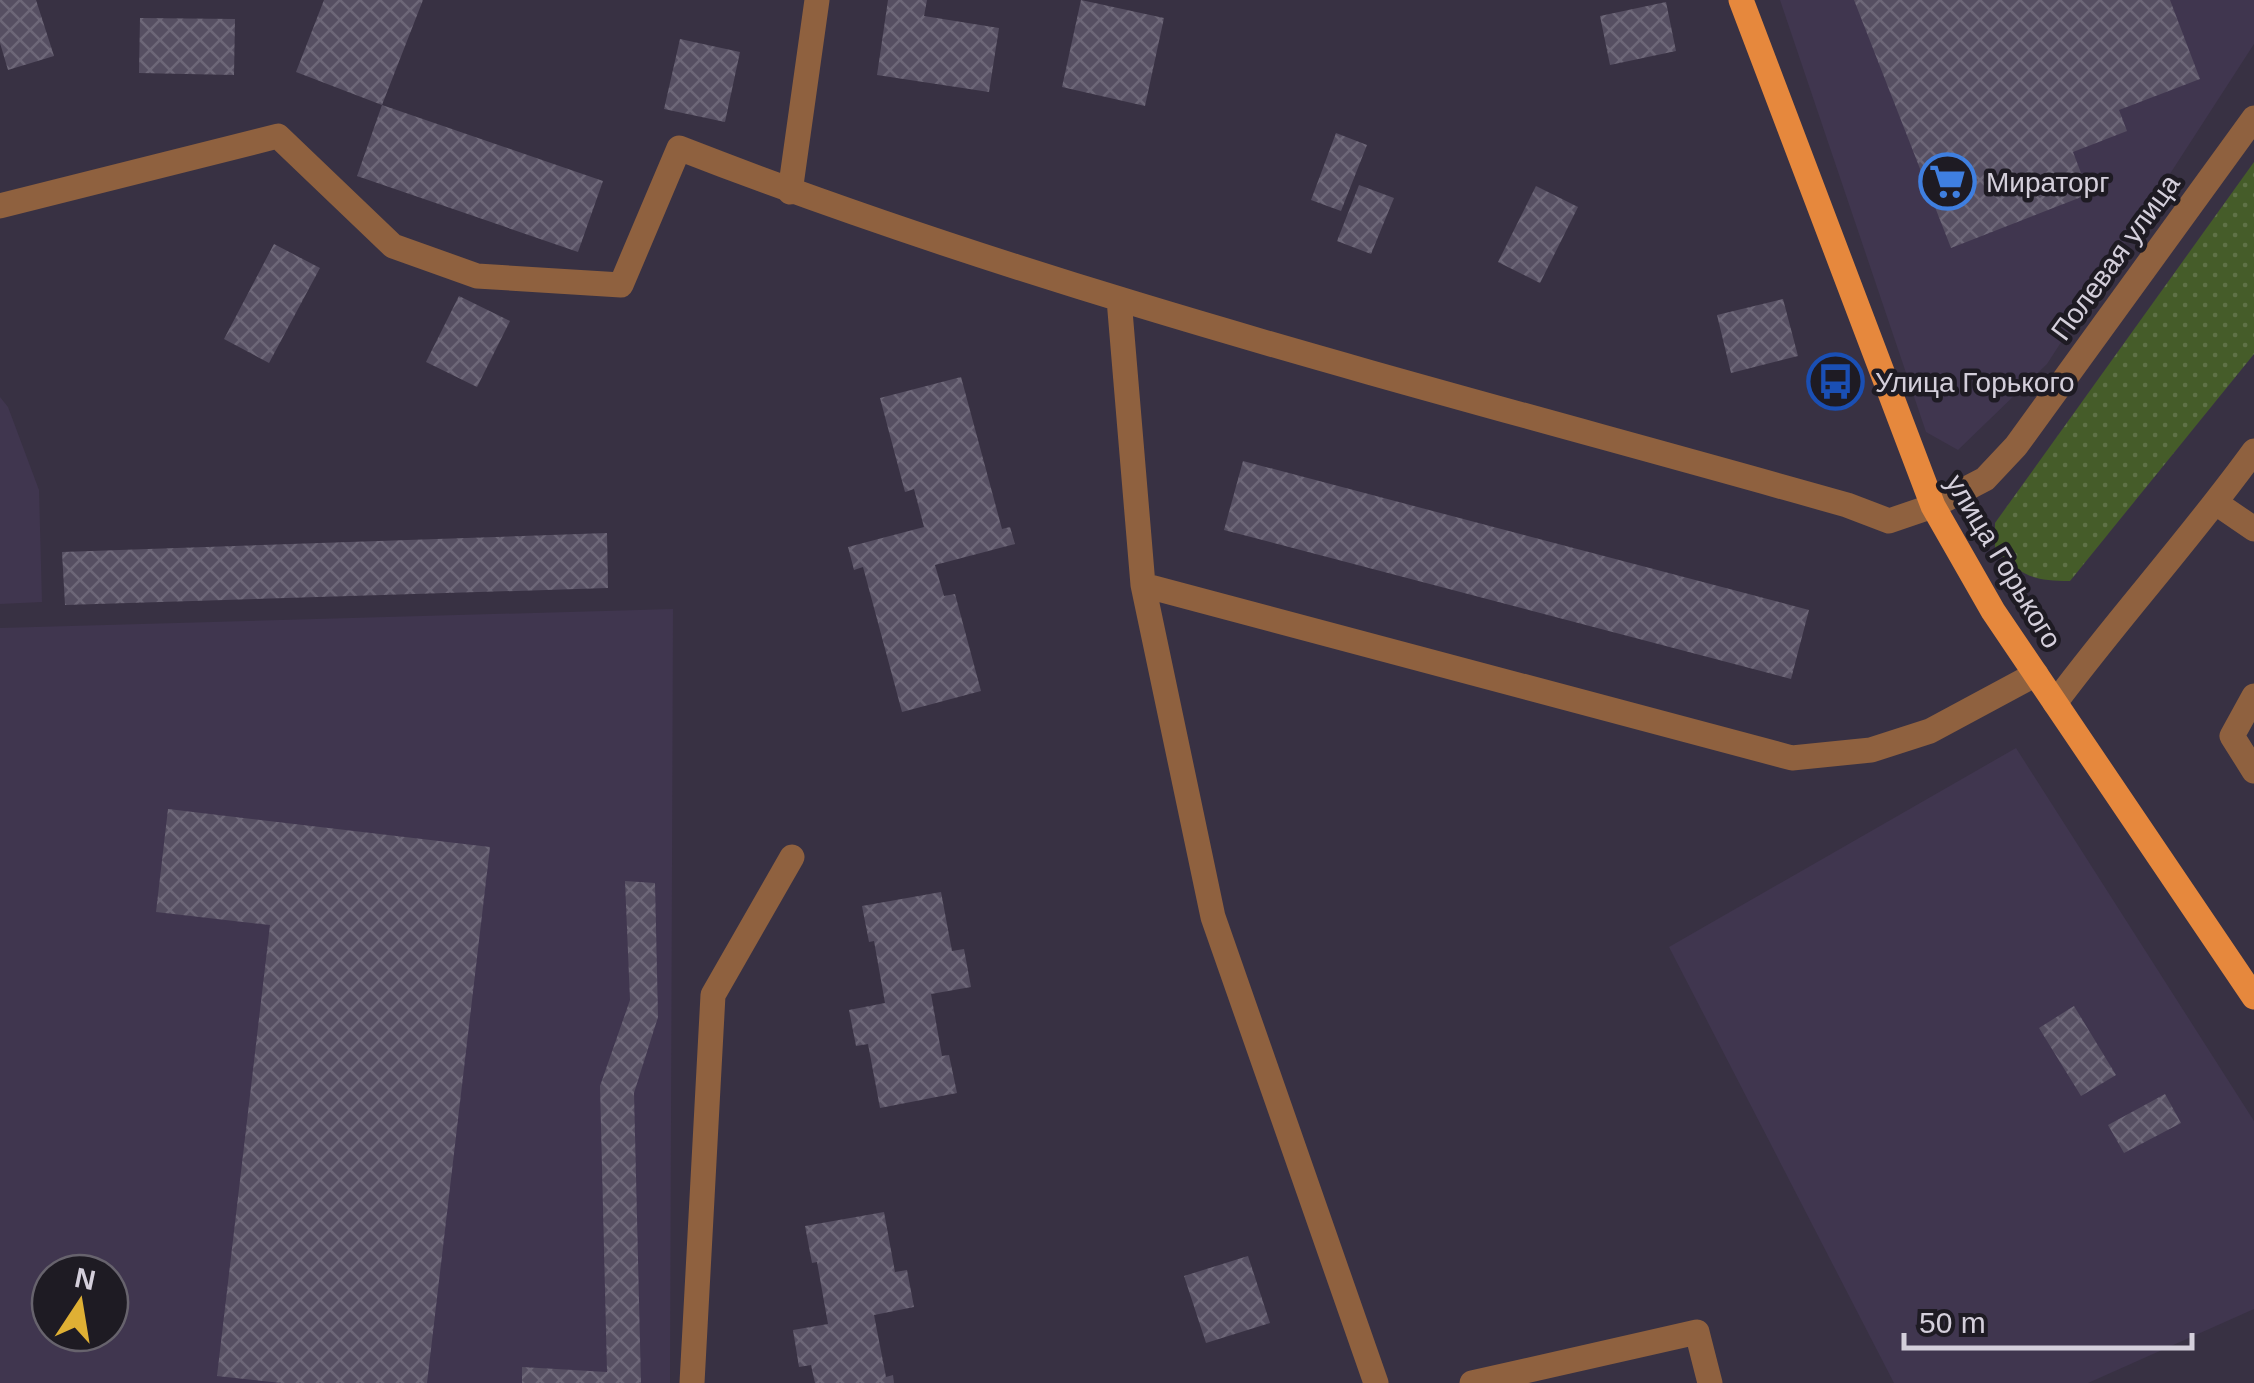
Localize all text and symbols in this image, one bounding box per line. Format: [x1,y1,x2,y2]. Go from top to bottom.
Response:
supermarket icon: Мираторг [1917,152,1977,212]
place label: Мираторг [1986,167,2109,198]
street label: Полевая улица [2045,168,2186,346]
bus stop icon: Улица Горького [1806,352,1866,412]
place label: Улица Горького [1875,367,2075,398]
street label: улица Горького [1940,469,2068,654]
north arrow [30,1253,130,1353]
text: N [72,1262,98,1296]
scale bar [1904,1288,2192,1350]
text: 50 m [1919,1306,1986,1339]

